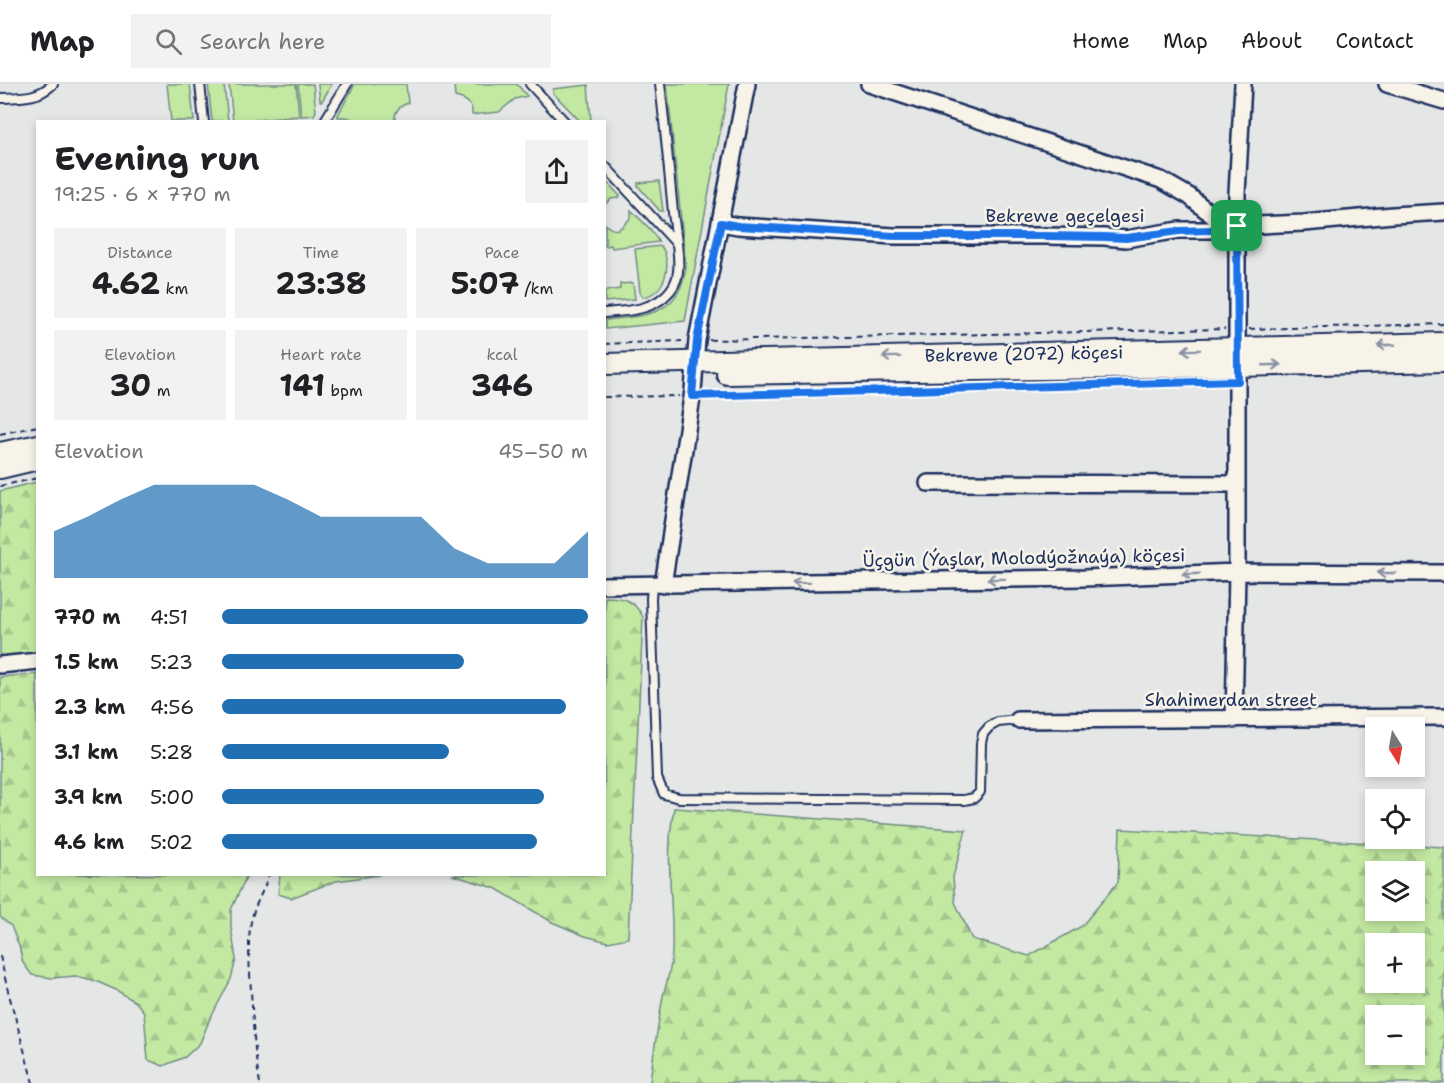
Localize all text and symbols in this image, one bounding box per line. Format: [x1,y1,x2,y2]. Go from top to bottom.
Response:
search box [131,14,551,68]
text: Map [30,22,95,60]
icon: search [152,25,185,58]
text: Search here [200,27,325,56]
text: Home [1072,27,1130,55]
text: Map [1163,27,1208,55]
text: About [1241,27,1302,55]
text: Contact [1335,27,1414,55]
text: Evening run [54,136,260,181]
button: share [525,140,588,203]
text: 19:25 · 6 × 770 m [54,181,231,207]
pin [1211,200,1262,251]
street label: Bekrewe geçelgesi [985,204,1145,228]
icon: arrive [1220,209,1253,242]
text: Distance [107,242,173,263]
text: Time [303,242,339,263]
text: Pace [484,242,520,263]
text: 4.62 [92,263,160,304]
text: 23:38 [275,263,367,304]
text: 5:07 [451,263,519,304]
text: km [160,278,188,299]
text: /km [519,278,553,299]
one-way arrow [1376,339,1396,351]
street label: Bekrewe (2072) köçesi [925,340,1123,368]
text: Elevation [104,344,176,365]
text: Heart rate [280,344,362,365]
text: kcal [486,344,518,365]
one-way arrow [1181,344,1201,356]
one-way arrow [881,351,901,363]
one-way arrow [1261,360,1281,371]
text: 30 [109,365,151,406]
text: 141 [279,365,325,406]
text: 346 [471,365,533,406]
text: m [151,380,171,401]
text: bpm [325,380,363,401]
text: Elevation [54,438,144,464]
text: 45–50 m [498,438,588,464]
street label: Üçgün (Ýaşlar, Molodýožnaýa) köçesi [862,543,1186,573]
one-way arrow [1376,567,1396,579]
one-way arrow [1181,568,1201,580]
one-way arrow [986,574,1006,585]
one-way arrow [791,577,811,588]
text: 770 m [54,604,120,630]
text: 4:51 [150,604,188,630]
text: 1.5 km [54,649,118,675]
text: 5:23 [150,649,193,675]
street label: Shahimerdan street [1145,688,1317,712]
text: 2.3 km [54,694,125,720]
text: 4:56 [150,694,194,720]
north arrow [1365,717,1425,777]
map controls [1365,717,1425,1065]
text: 3.1 km [54,739,118,765]
text: 5:28 [150,739,193,765]
text: 3.9 km [54,784,123,810]
text: 5:00 [150,784,194,810]
button: locate [1365,789,1425,849]
text: 4.6 km [54,829,124,855]
text: 5:02 [150,829,193,855]
button: layers [1365,861,1425,921]
button: + [1365,933,1425,993]
button: − [1365,1005,1425,1065]

